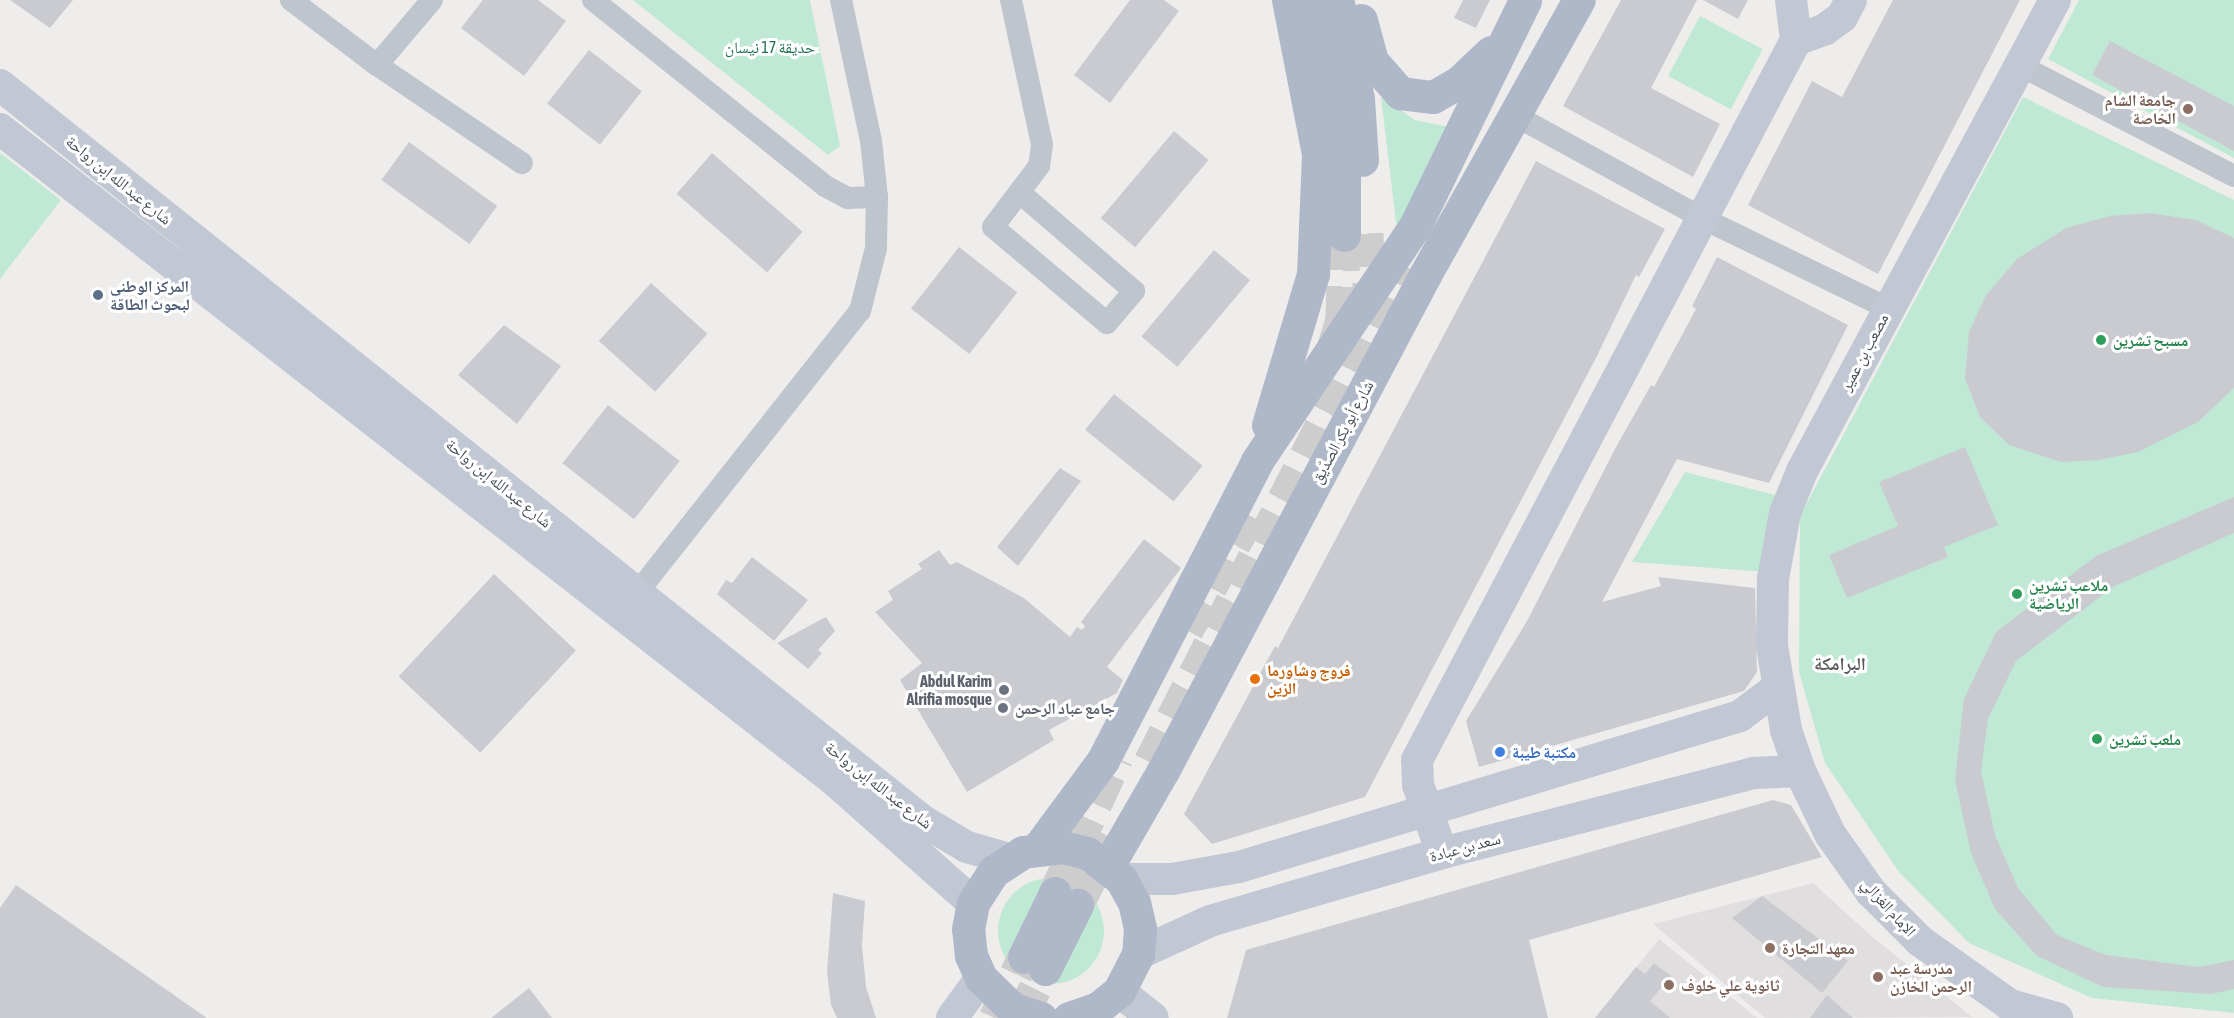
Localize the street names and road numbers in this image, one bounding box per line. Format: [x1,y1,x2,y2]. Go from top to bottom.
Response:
street label: شارع عبد الله إبن رواحة [62,132,176,228]
street label: مصعب بن عمير [1836,310,1892,394]
street label: شارع أبو بكر الصدّيق [1307,377,1377,487]
street label: شارع عبد الله إبن رواحة [442,435,556,531]
street label: شارع عبد الله إبن رواحة [822,737,936,833]
street label: سعد بن عبادة [1427,828,1503,866]
street label: الإمام الغزالي [1858,874,1920,940]

